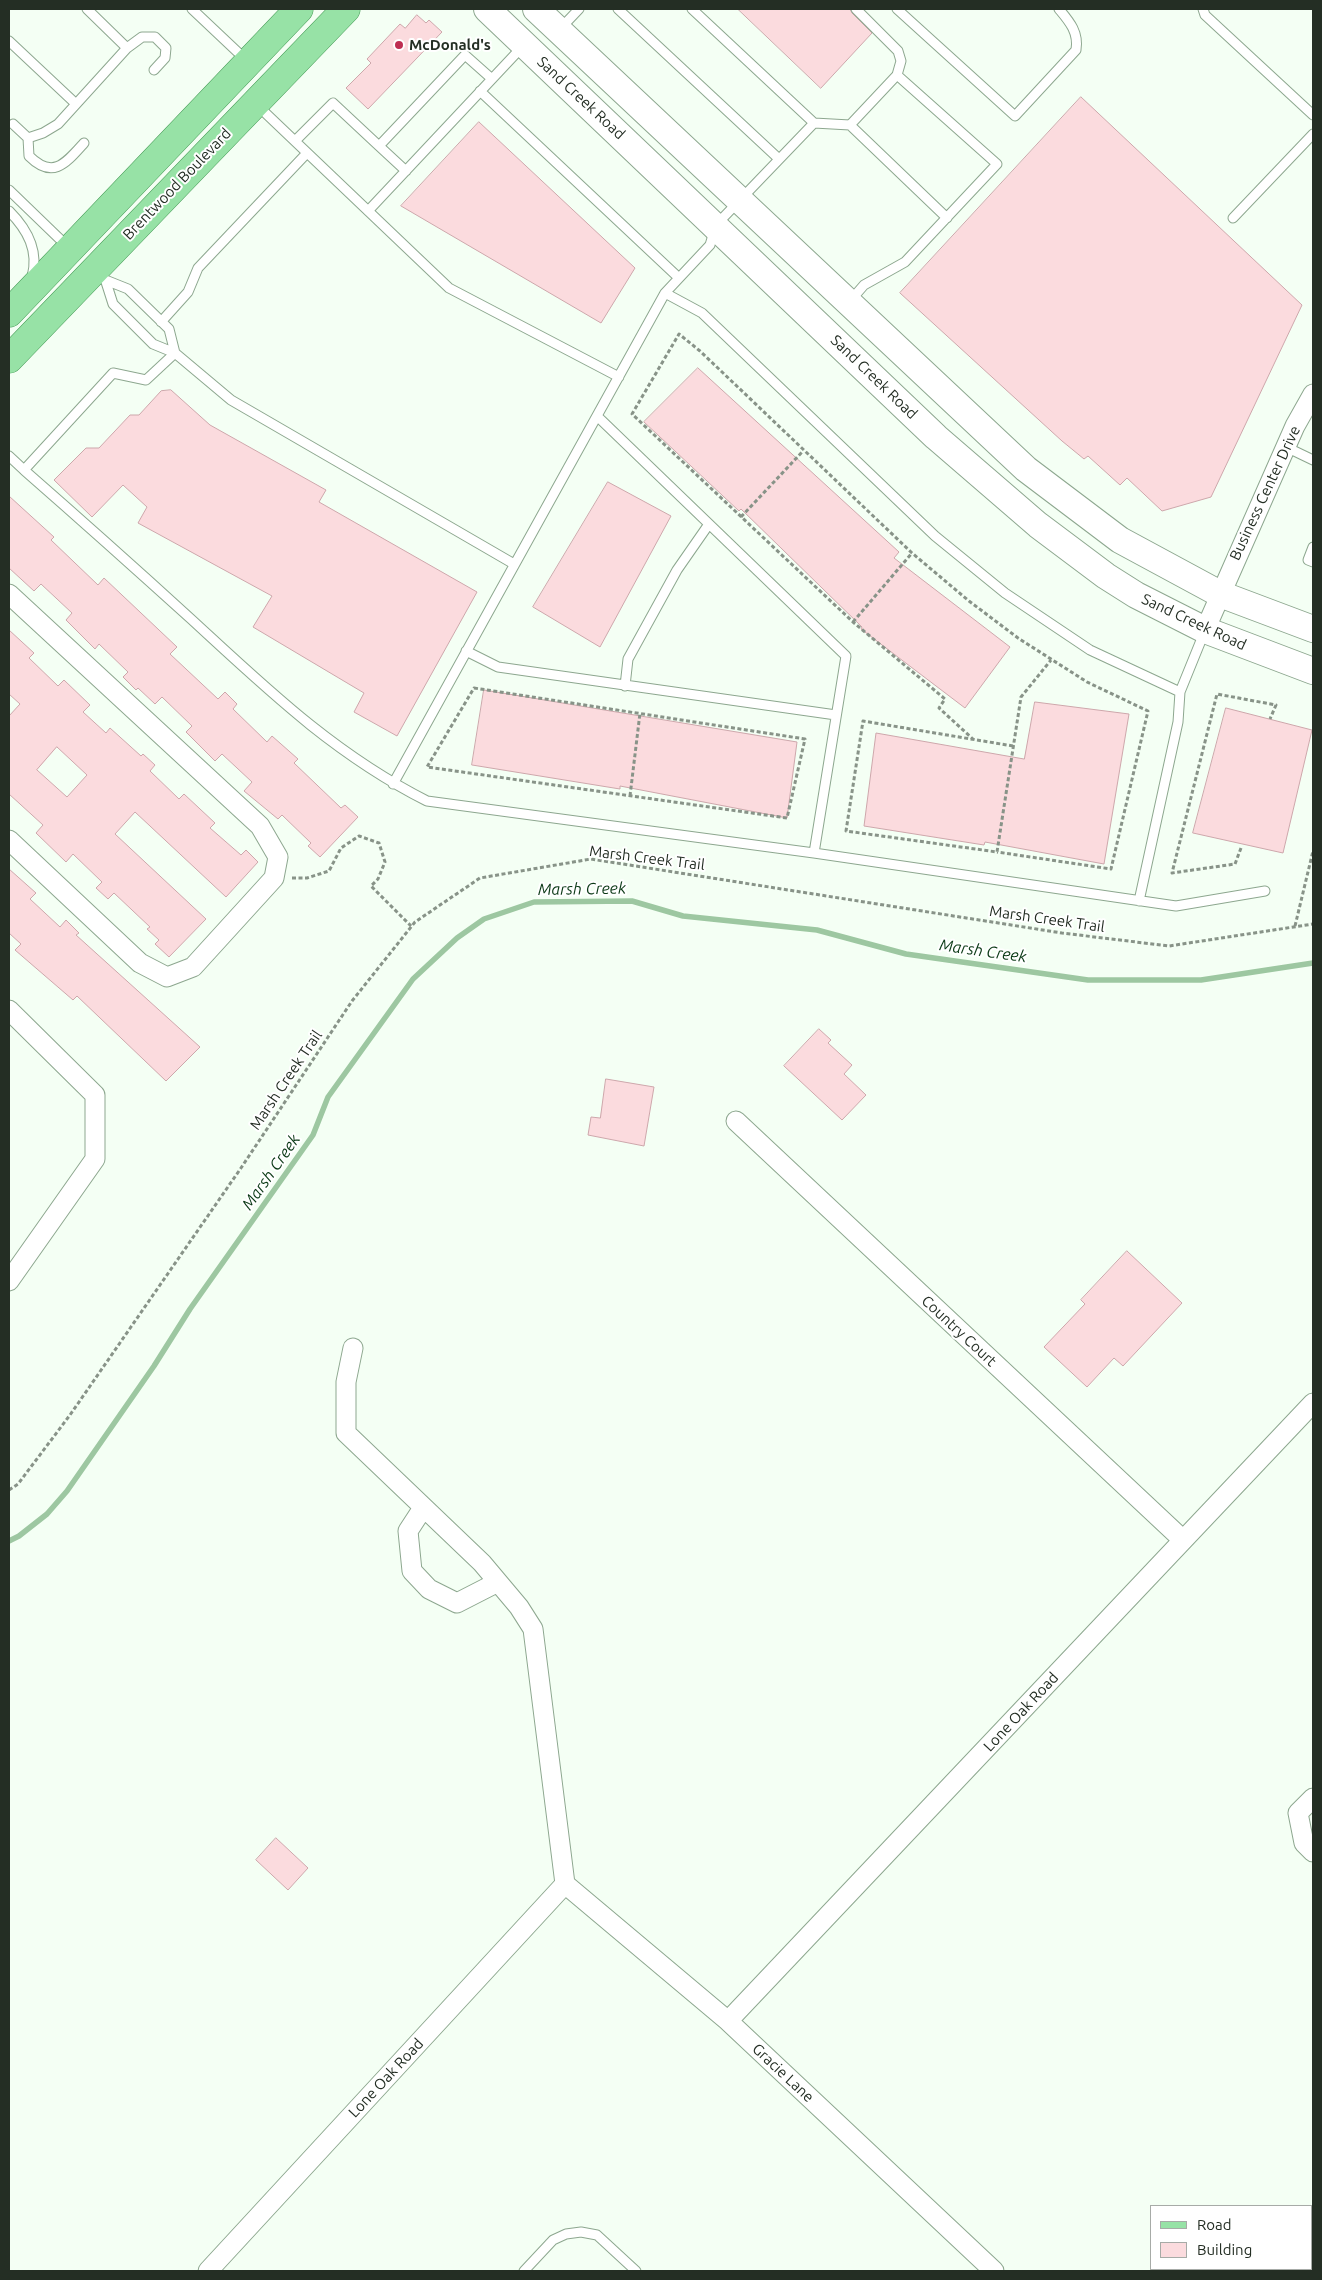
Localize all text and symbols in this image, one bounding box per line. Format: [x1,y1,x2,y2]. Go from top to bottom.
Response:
place label: McDonald's [409,36,491,54]
marker: McDonald's [393,39,405,51]
street label: Sand Creek Road [533,53,629,143]
street label: Brentwood Boulevard [119,125,235,243]
street label: Sand Creek Road [827,331,921,423]
street label: Business Center Drive [1226,423,1304,563]
street label: Sand Creek Road [1139,590,1249,654]
street label: Marsh Creek Trail [588,842,706,874]
water label: Marsh Creek [538,879,626,899]
street label: Marsh Creek Trail [988,902,1106,936]
water label: Marsh Creek [938,935,1028,967]
street label: Marsh Creek Trail [246,1027,326,1133]
water label: Marsh Creek [238,1130,304,1214]
street label: Country Court [918,1292,1000,1370]
street label: Lone Oak Road [980,1669,1062,1755]
street label: Lone Oak Road [345,2035,427,2121]
street label: Gracie Lane [748,2040,818,2106]
legend [1150,2205,1312,2270]
text: Road [1197,2216,1232,2233]
text: Building [1197,2241,1252,2258]

